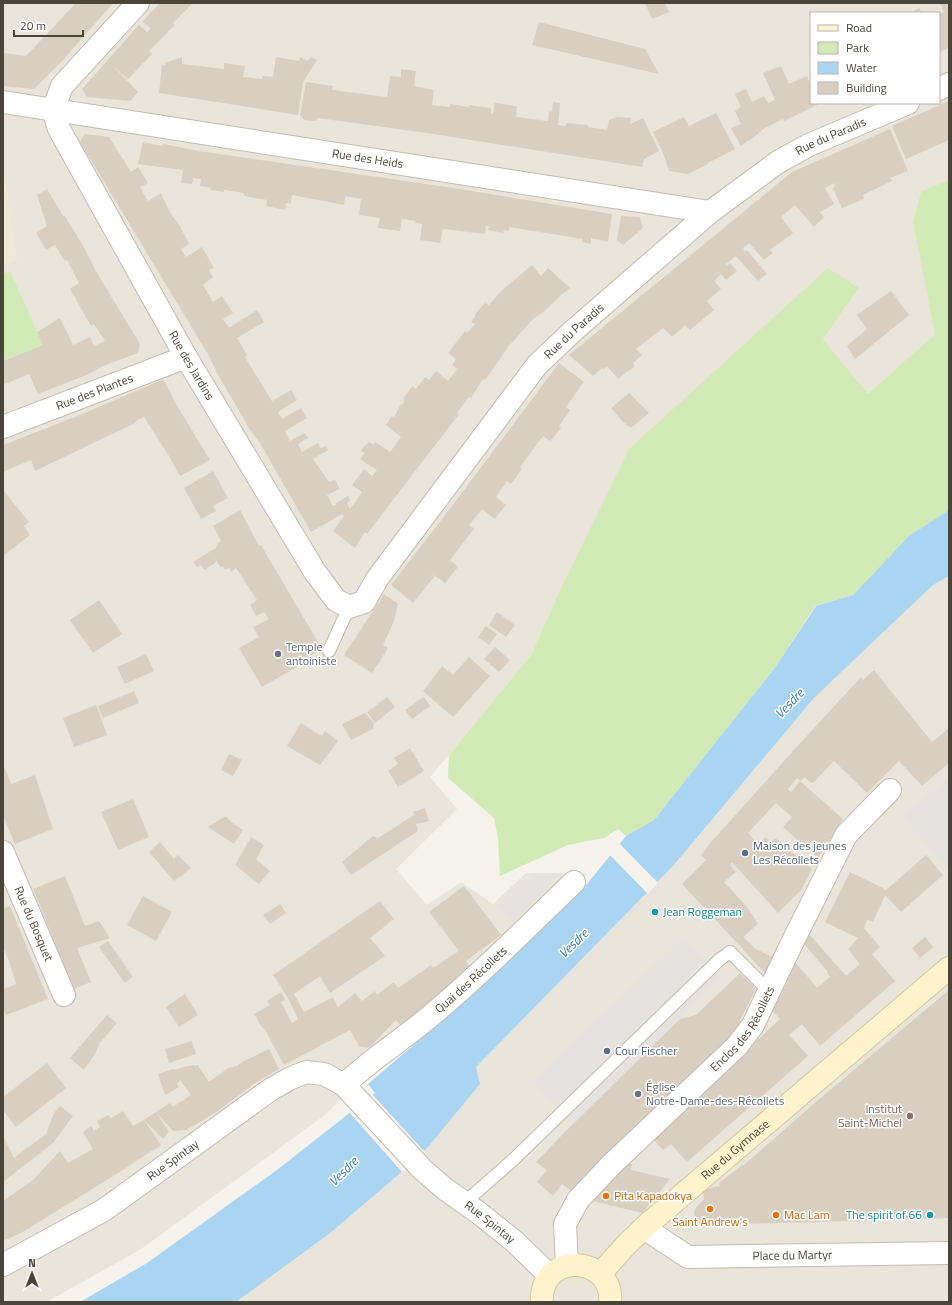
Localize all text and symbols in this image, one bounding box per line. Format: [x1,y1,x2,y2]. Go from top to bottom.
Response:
scale bar [14,12,83,38]
legend [810,12,940,104]
text: 20 m [20,16,46,35]
text: Road [846,18,872,37]
text: Park [846,38,869,57]
text: Water [846,58,877,77]
text: Building [846,78,887,97]
street label: Rue du Paradis [792,112,869,160]
street label: Rue des Heids [331,143,405,173]
street label: Rue du Paradis [539,298,608,363]
street label: Rue des Jardins [164,327,220,404]
street label: Rue des Plantes [53,368,136,415]
place label: Temple antoiniste [286,637,337,670]
marker: Temple antoiniste [273,649,283,659]
water label: Vesdre [770,683,809,722]
place label: Maison des jeunes Les Récollets [753,836,847,869]
marker: Maison des jeunes Les Récollets [740,848,750,858]
street label: Rue du Bosquet [10,883,59,965]
place label: Jean Roggeman [663,902,742,921]
marker: Jean Roggeman [650,907,660,917]
water label: Vesdre [554,923,593,962]
street label: Quai des Récollets [430,941,512,1018]
street label: Enclos des Récollets [705,982,779,1076]
place label: Cour Fischer [615,1041,677,1060]
marker: Cour Fischer [602,1046,612,1056]
place label: Église Notre-Dame-des-Récollets [646,1077,785,1110]
marker: Église Notre-Dame-des-Récollets [633,1089,643,1099]
place label: Institut Saint-Michel [838,1099,903,1132]
marker: Institut Saint-Michel [905,1111,915,1121]
street label: Rue du Gymnase [696,1115,774,1184]
street label: Rue Spintay [143,1134,203,1185]
water label: Vesdre [324,1151,363,1190]
place label: Pita Kapadokya [614,1186,692,1205]
marker: Pita Kapadokya [601,1191,611,1201]
street label: Rue Spintay [461,1196,520,1248]
marker: Saint Andrew's [705,1204,715,1214]
place label: Mac Lam [784,1205,830,1224]
place label: The spirit of 66 [846,1205,922,1224]
marker: Mac Lam [771,1210,781,1220]
marker: The spirit of 66 [925,1210,935,1220]
place label: Saint Andrew's [672,1212,748,1231]
street label: Place du Martyr [752,1245,832,1265]
north arrow [12,1253,52,1293]
text: N [28,1255,36,1271]

